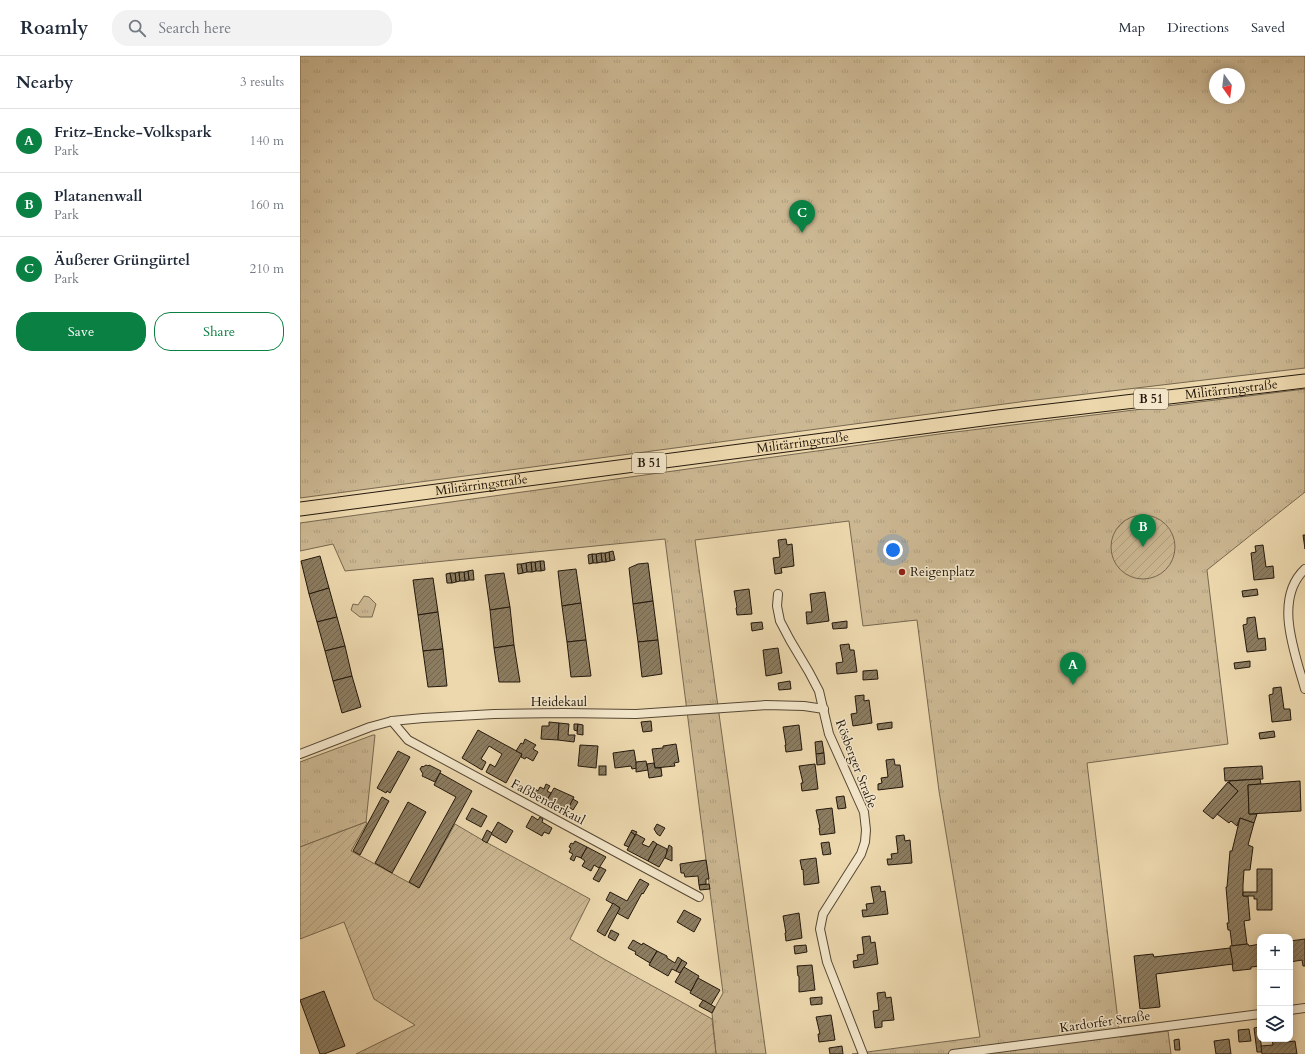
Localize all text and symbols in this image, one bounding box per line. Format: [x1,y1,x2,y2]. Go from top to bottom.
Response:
search box [112,10,392,46]
text: Roamly [20,15,88,41]
icon: search [126,17,148,39]
text: Search here [158,18,231,38]
text: Map [1119,18,1145,37]
text: Directions [1167,18,1229,37]
text: Saved [1251,18,1285,37]
north arrow [1209,68,1245,104]
text: Nearby [16,71,73,94]
text: 3 results [240,73,284,91]
text: Fritz-Encke-Volkspark [54,122,212,142]
text: A [24,132,34,150]
text: 140 m [250,132,284,150]
text: Park [54,142,79,160]
text: Platanenwall [54,186,142,206]
text: B [24,196,34,214]
text: 160 m [250,196,284,214]
pin: C [789,200,815,233]
text: Park [54,206,79,224]
text: Äußerer Grüngürtel [54,250,190,270]
text: C [24,260,34,278]
text: 210 m [250,260,284,278]
text: Park [54,270,79,288]
button: Save [16,312,146,351]
button: Share [154,312,284,351]
street label: Militärringstraße [1184,375,1279,404]
road number: B 51 [1134,389,1168,409]
street label: Militärringstraße [755,428,850,458]
road number: B 51 [632,453,666,473]
street label: Militärringstraße [434,470,529,500]
pin: B [1130,514,1156,547]
your location [883,540,903,560]
place label: Reigenplatz [910,563,975,581]
marker: Reigenplatz [897,567,907,577]
pin: A [1060,652,1086,685]
street label: Heidekaul [531,693,588,711]
street label: Rösberger Straße [831,717,881,811]
street label: Faßbenderkaul [508,775,589,829]
map controls [1257,934,1293,1042]
button: + [1257,934,1293,970]
button: − [1257,970,1293,1006]
button: layers [1257,1006,1293,1042]
street label: Kardorfer Straße [1058,1007,1152,1037]

